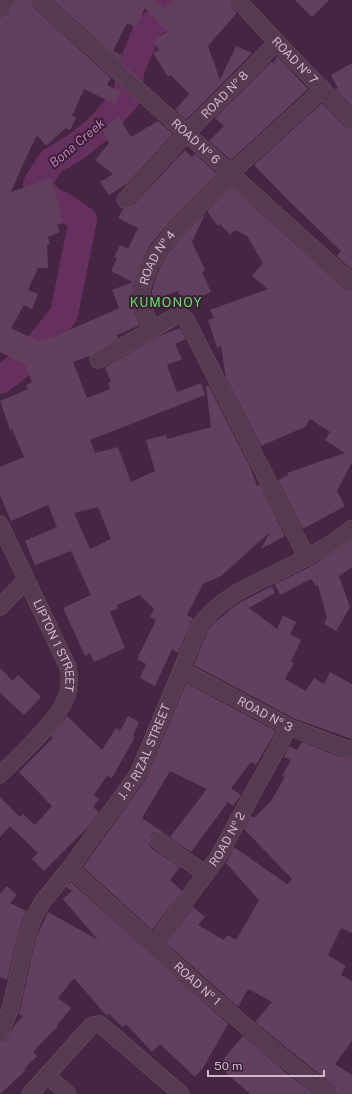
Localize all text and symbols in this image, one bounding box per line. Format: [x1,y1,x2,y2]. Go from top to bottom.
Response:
street label: ROAD № 7 [269,34,321,87]
street label: ROAD № 8 [198,68,251,121]
water label: Bona Creek [46,116,108,170]
street label: ROAD № 6 [168,116,223,167]
street label: ROAD № 4 [137,228,179,287]
district label: KUMONOY [130,295,202,310]
street label: LIPTON 1 STREET [30,597,77,693]
street label: ROAD № 3 [235,694,295,735]
street label: J. P. RIZAL STREET [115,702,173,802]
street label: ROAD № 2 [206,810,248,869]
street label: ROAD № 1 [171,959,223,1008]
scale bar [208,1052,324,1078]
text: 50 m [214,1059,242,1073]

